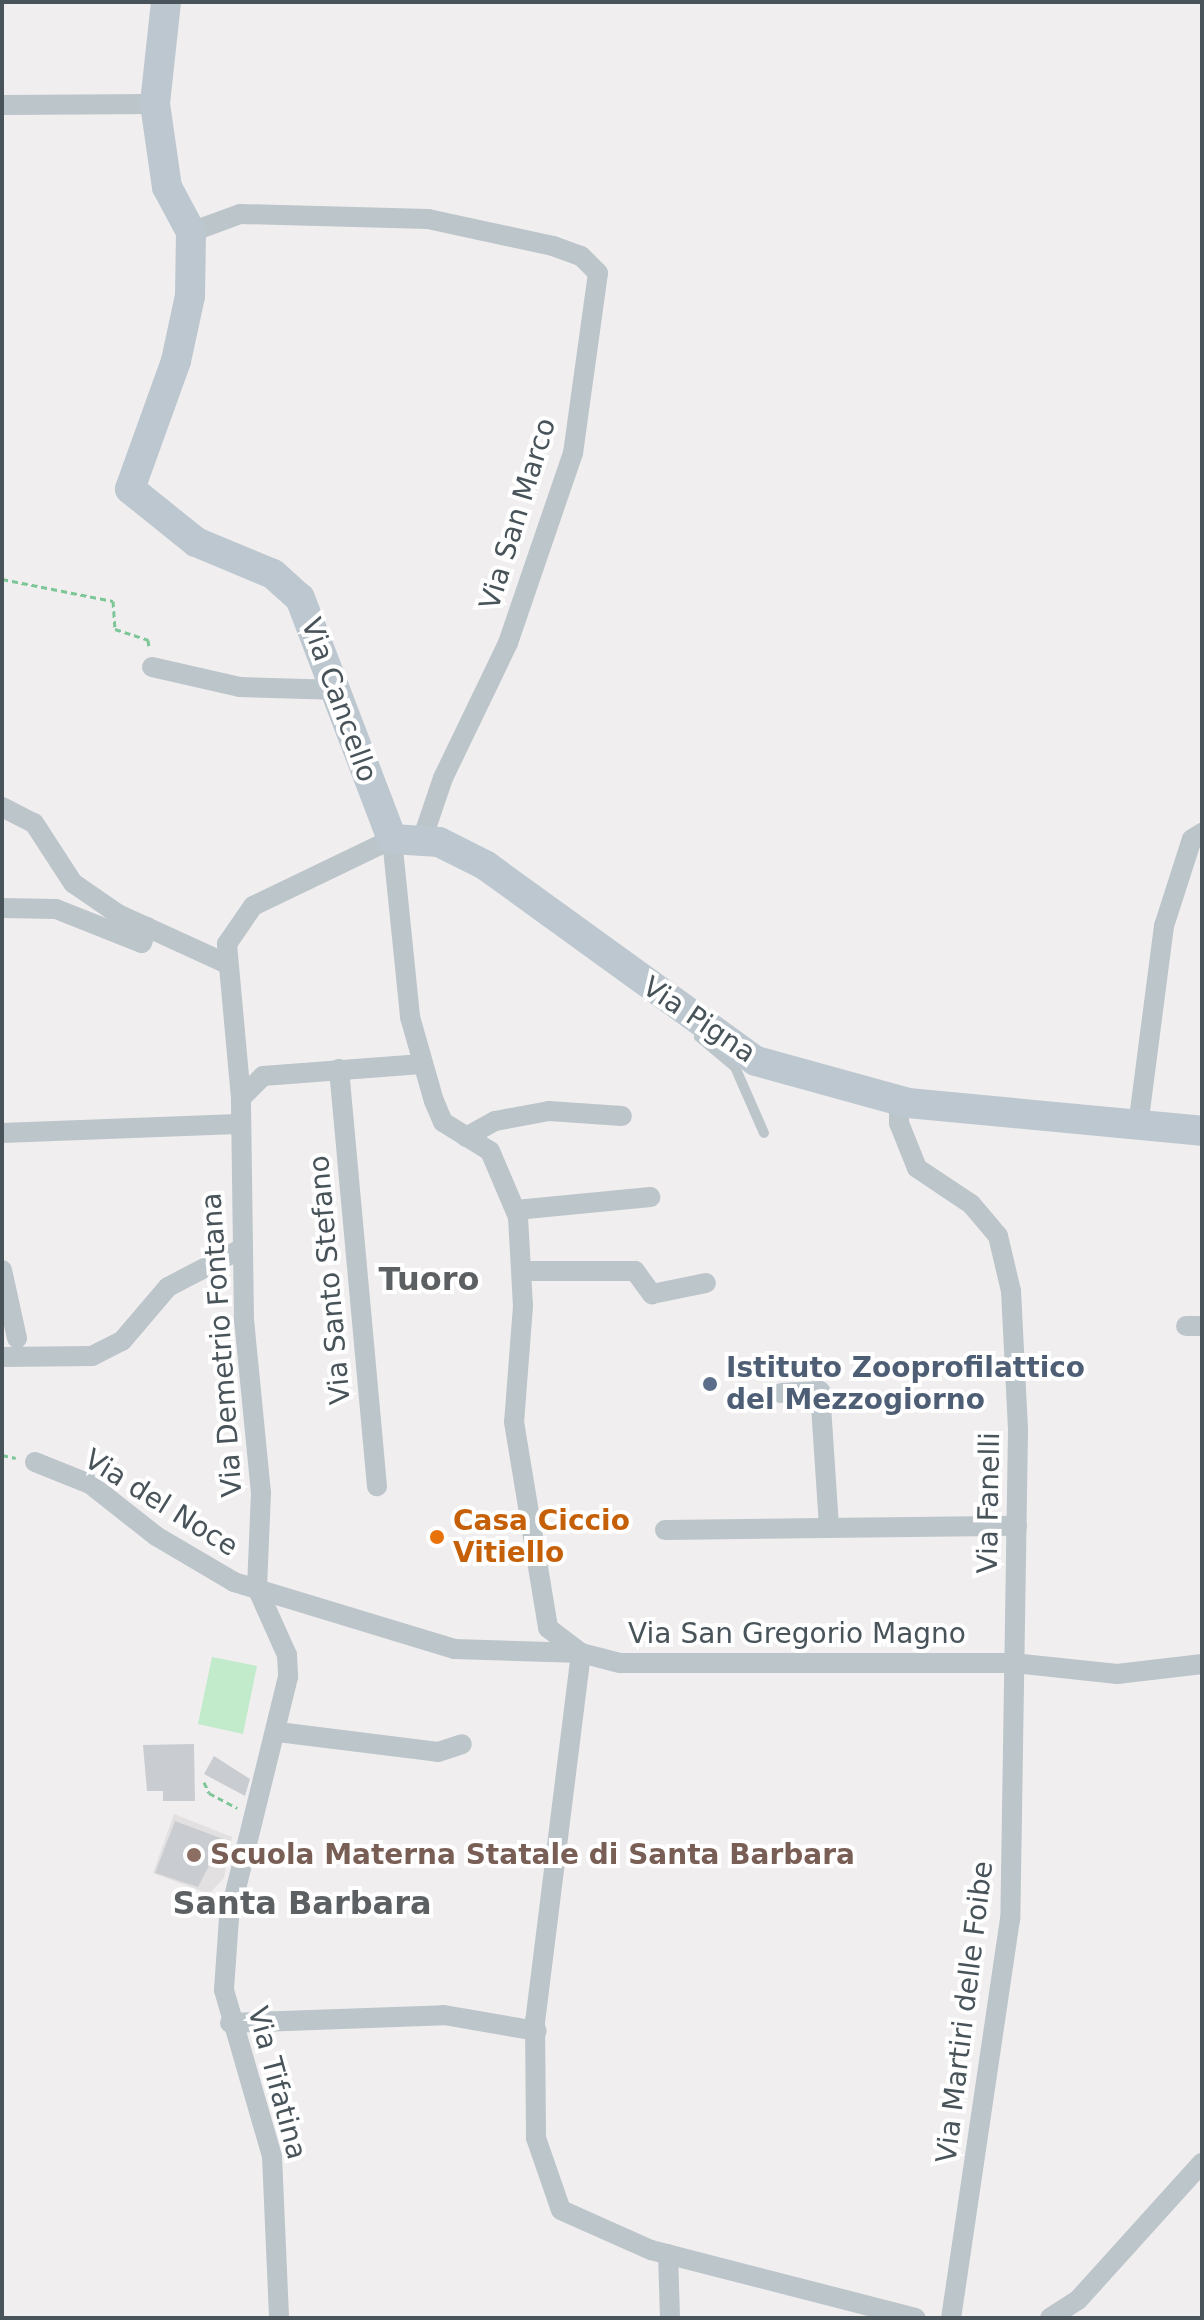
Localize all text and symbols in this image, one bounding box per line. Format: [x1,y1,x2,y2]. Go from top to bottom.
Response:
street label: Via San Marco [473,414,563,614]
street label: Via Cancello [294,613,384,787]
street label: Via Pigna [636,970,762,1070]
street label: Via Santo Stefano [302,1154,358,1406]
street label: Via Demetrio Fontana [195,1192,249,1498]
district label: Tuoro [379,1260,479,1298]
place label: Istituto Zooprofilattico del Mezzogiorno [726,1351,1085,1417]
marker: Istituto Zooprofilattico del Mezzogiorno [701,1375,719,1393]
street label: Via Fanelli [971,1432,1007,1574]
street label: Via del Noce [78,1442,244,1564]
place label: Casa Ciccio Vitiello [453,1504,630,1570]
marker: Casa Ciccio Vitiello [428,1528,446,1546]
street label: Via San Gregorio Magno [628,1617,966,1651]
place label: Scuola Materna Statale di Santa Barbara [210,1838,855,1872]
marker: Scuola Materna Statale di Santa Barbara [185,1846,203,1864]
street label: Via Martiri delle Foibe [930,1859,1000,2165]
district label: Santa Barbara [172,1884,432,1922]
street label: Via Tifatina [240,2003,314,2163]

